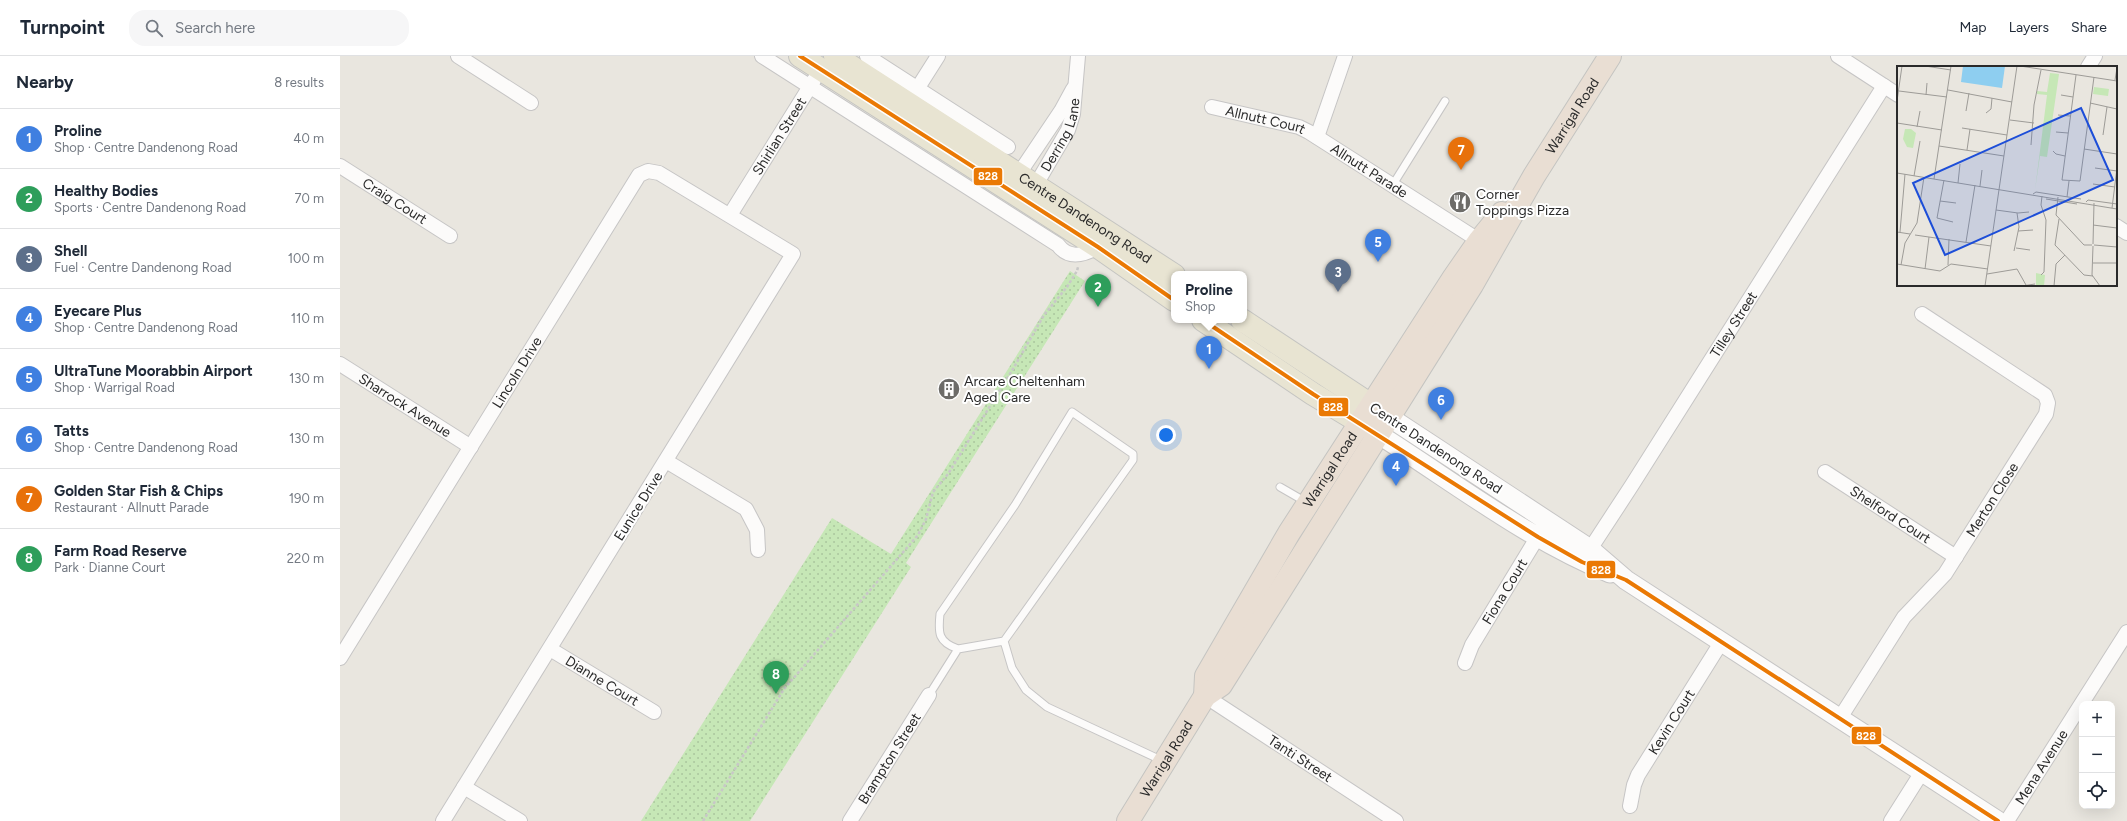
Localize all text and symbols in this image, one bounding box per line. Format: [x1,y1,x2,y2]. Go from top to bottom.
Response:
search box [129,10,409,46]
text: Turnpoint [20,16,105,39]
icon: search [143,17,165,39]
text: Search here [175,19,255,37]
text: Map [1959,19,1987,36]
text: Layers [2009,19,2049,36]
text: Share [2071,19,2107,36]
inset map [1897,66,2117,286]
text: Nearby [16,72,74,92]
text: 8 results [274,75,324,90]
street label: Warrigal Road [1542,75,1603,157]
street label: Shirlian Street [749,94,810,178]
street label: Derring Lane [1037,97,1083,175]
street label: Allnutt Court [1224,102,1308,138]
text: Proline [54,122,102,140]
text: 1 [26,131,32,146]
text: 40 m [293,131,324,146]
pin: 7 [1448,137,1474,170]
text: Shop · Centre Dandenong Road [54,140,238,155]
street label: Allnutt Parade [1327,140,1411,202]
line badge: 828 [973,167,1003,186]
street label: Centre Dandenong Road [1015,169,1155,267]
text: 828 [978,170,998,183]
street label: Craig Court [359,175,430,228]
text: Healthy Bodies [54,182,158,200]
place label: Corner Toppings Pizza [1476,186,1569,219]
restaurant icon: Corner Toppings Pizza [1447,189,1473,215]
text: 2 [25,191,33,206]
text: 70 m [294,191,324,206]
text: Sports · Centre Dandenong Road [54,200,246,215]
pin: 5 [1365,229,1391,262]
text: Shell [54,242,87,260]
text: 3 [25,251,33,266]
text: 100 m [288,251,324,266]
pin: 3 [1325,259,1351,292]
text: Fuel · Centre Dandenong Road [54,260,232,275]
popup [1171,271,1247,323]
pin: 2 [1085,274,1111,307]
text: Proline [1185,281,1233,299]
street label: Tilley Street [1707,288,1761,361]
text: Shop [1185,299,1216,314]
text: Eyecare Plus [54,302,142,320]
text: 4 [25,311,33,326]
text: 110 m [291,311,324,326]
text: Shop · Centre Dandenong Road [54,320,238,335]
street label: Lincoln Drive [489,333,546,411]
pin: 1 [1196,336,1222,369]
text: UltraTune Moorabbin Airport [54,362,253,380]
street label: Sharrock Avenue [355,370,455,441]
text: 5 [25,371,33,386]
text: 130 m [289,371,324,386]
place label: Arcare Cheltenham Aged Care [964,373,1085,406]
building icon: Arcare Cheltenham Aged Care [936,376,962,402]
text: Shop · Warrigal Road [54,380,175,395]
pin: 6 [1428,387,1454,420]
line badge: 828 [1318,397,1349,417]
street label: Centre Dandenong Road [1366,399,1505,498]
text: 828 [1323,401,1343,414]
text: Tatts [54,422,89,440]
your location [1156,425,1176,445]
street label: Warrigal Road [1300,429,1361,511]
text: 6 [25,431,33,446]
text: 130 m [289,431,324,446]
text: Shop · Centre Dandenong Road [54,440,238,455]
pin: 4 [1383,453,1409,486]
street label: Merton Close [1963,459,2022,540]
street label: Eunice Drive [610,468,667,544]
text: Golden Star Fish & Chips [54,482,223,500]
street label: Shelford Court [1847,482,1934,547]
text: 7 [25,491,33,506]
text: 190 m [289,491,324,506]
text: Restaurant · Allnutt Parade [54,500,209,515]
text: Farm Road Reserve [54,542,187,560]
text: 8 [25,551,33,566]
text: 220 m [287,551,324,566]
street label: Fiona Court [1479,556,1531,627]
text: Park · Dianne Court [54,560,165,575]
line badge: 828 [1586,560,1616,579]
text: 828 [1591,564,1611,577]
street label: Dianne Court [562,652,642,710]
pin: 8 [763,661,789,694]
street label: Kevin Court [1645,686,1699,758]
map controls [2079,701,2115,809]
button: + [2079,701,2115,737]
street label: Brampton Street [855,710,925,807]
street label: Warrigal Road [1137,718,1197,801]
line badge: 828 [1851,726,1882,745]
street label: Mena Avenue [2012,726,2072,808]
text: 828 [1856,730,1876,743]
street label: Tanti Street [1265,732,1335,786]
button: − [2079,737,2115,773]
button: locate [2079,773,2115,809]

